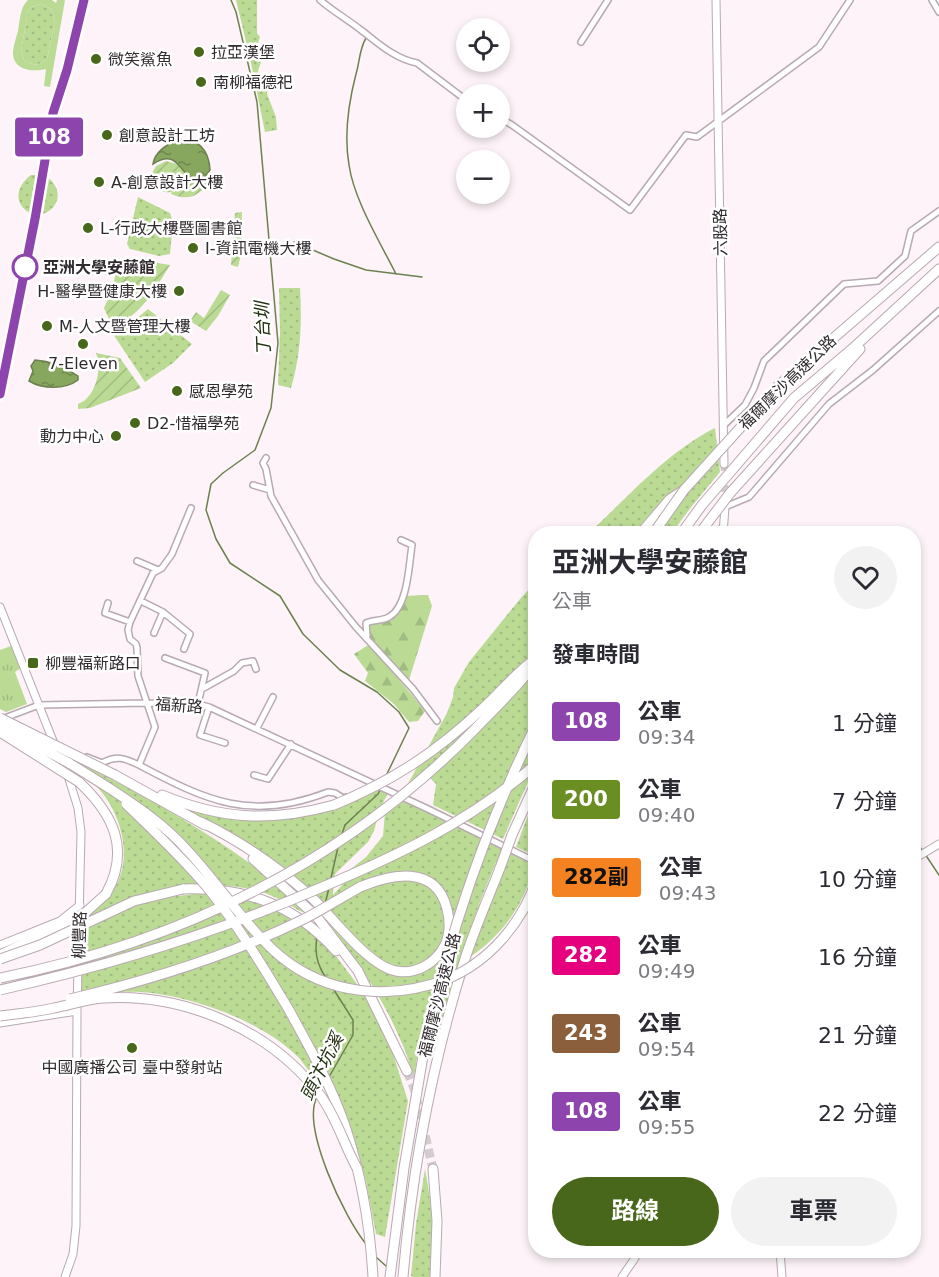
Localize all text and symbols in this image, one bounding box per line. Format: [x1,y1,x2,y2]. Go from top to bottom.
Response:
map controls [456,18,510,204]
button: locate [456,18,510,72]
place label: 拉亞漢堡 [211,43,275,62]
marker: 拉亞漢堡 [192,45,206,59]
place label: 微笑鯊魚 [108,50,172,69]
marker: 微笑鯊魚 [89,52,103,66]
place label: 南柳福德祀 [213,73,293,92]
marker: 南柳福德祀 [194,75,208,89]
button: + [456,84,510,138]
line badge: 108 [14,118,84,156]
text: 108 [27,125,71,149]
place label: 創意設計工坊 [119,126,215,145]
marker: 創意設計工坊 [100,128,114,142]
button: − [456,150,510,204]
place label: A-創意設計大樓 [111,173,223,192]
marker: A-創意設計大樓 [92,175,106,189]
street label: 六股路 [711,208,730,256]
place label: L-行政大樓暨圖書館 [100,219,242,238]
marker: L-行政大樓暨圖書館 [81,221,95,235]
place label: I-資訊電機大樓 [205,239,312,258]
marker: I-資訊電機大樓 [186,241,200,255]
marker: 亞洲大學安藤館 [12,254,38,280]
place label: 亞洲大學安藤館 [43,258,155,277]
place label: H-醫學暨健康大樓 [37,282,167,301]
marker: H-醫學暨健康大樓 [172,284,186,298]
water label: 丁台圳 [251,299,274,356]
place label: M-人文暨管理大樓 [59,317,191,336]
marker: M-人文暨管理大樓 [40,319,54,333]
street label: 福爾摩沙高速公路 [735,331,840,434]
marker: 7-Eleven [76,337,90,351]
place label: 7-Eleven [48,354,118,373]
place label: 感恩學苑 [189,382,253,401]
marker: 感恩學苑 [170,384,184,398]
place label: D2-惜福學苑 [147,414,239,433]
marker: D2-惜福學苑 [128,416,142,430]
place label: 動力中心 [40,427,104,446]
marker: 動力中心 [109,429,123,443]
text: 亞洲大學安藤館 [552,546,748,579]
button: heart [834,546,897,609]
text: 公車 [552,589,592,613]
text: 發車時間 [552,642,640,667]
place label: 柳豐福新路口 [45,654,141,673]
marker: 柳豐福新路口 [26,656,40,670]
street label: 福新路 [154,694,204,717]
text: 公車 [638,699,682,724]
text: 108 [564,709,608,733]
text: 1 分鐘 [832,711,897,736]
text: 09:34 [638,725,695,749]
text: 公車 [638,777,682,802]
text: 200 [564,787,608,811]
text: 7 分鐘 [832,789,897,814]
text: 09:40 [638,803,695,827]
text: 公車 [659,855,703,880]
text: 282副 [564,865,629,889]
text: 10 分鐘 [818,867,897,892]
text: 09:43 [659,881,716,905]
street label: 柳豐路 [69,911,90,959]
street label: 福爾摩沙高速公路 [415,931,464,1060]
text: 公車 [638,933,682,958]
text: 282 [564,943,608,967]
text: 16 分鐘 [818,945,897,970]
text: 09:49 [638,959,695,983]
text: 公車 [638,1011,682,1036]
text: 243 [564,1021,608,1045]
text: 21 分鐘 [818,1023,897,1048]
water label: 頭汴坑溪 [296,1027,349,1104]
text: 09:54 [638,1037,695,1061]
marker: 中國廣播公司 臺中發射站 [125,1041,139,1055]
place label: 中國廣播公司 臺中發射站 [41,1058,223,1077]
text: 公車 [638,1089,682,1114]
text: 108 [564,1099,608,1123]
text: 22 分鐘 [818,1101,897,1126]
text: 09:55 [638,1115,695,1139]
button: 路線 [552,1177,719,1246]
button: 車票 [731,1177,897,1246]

